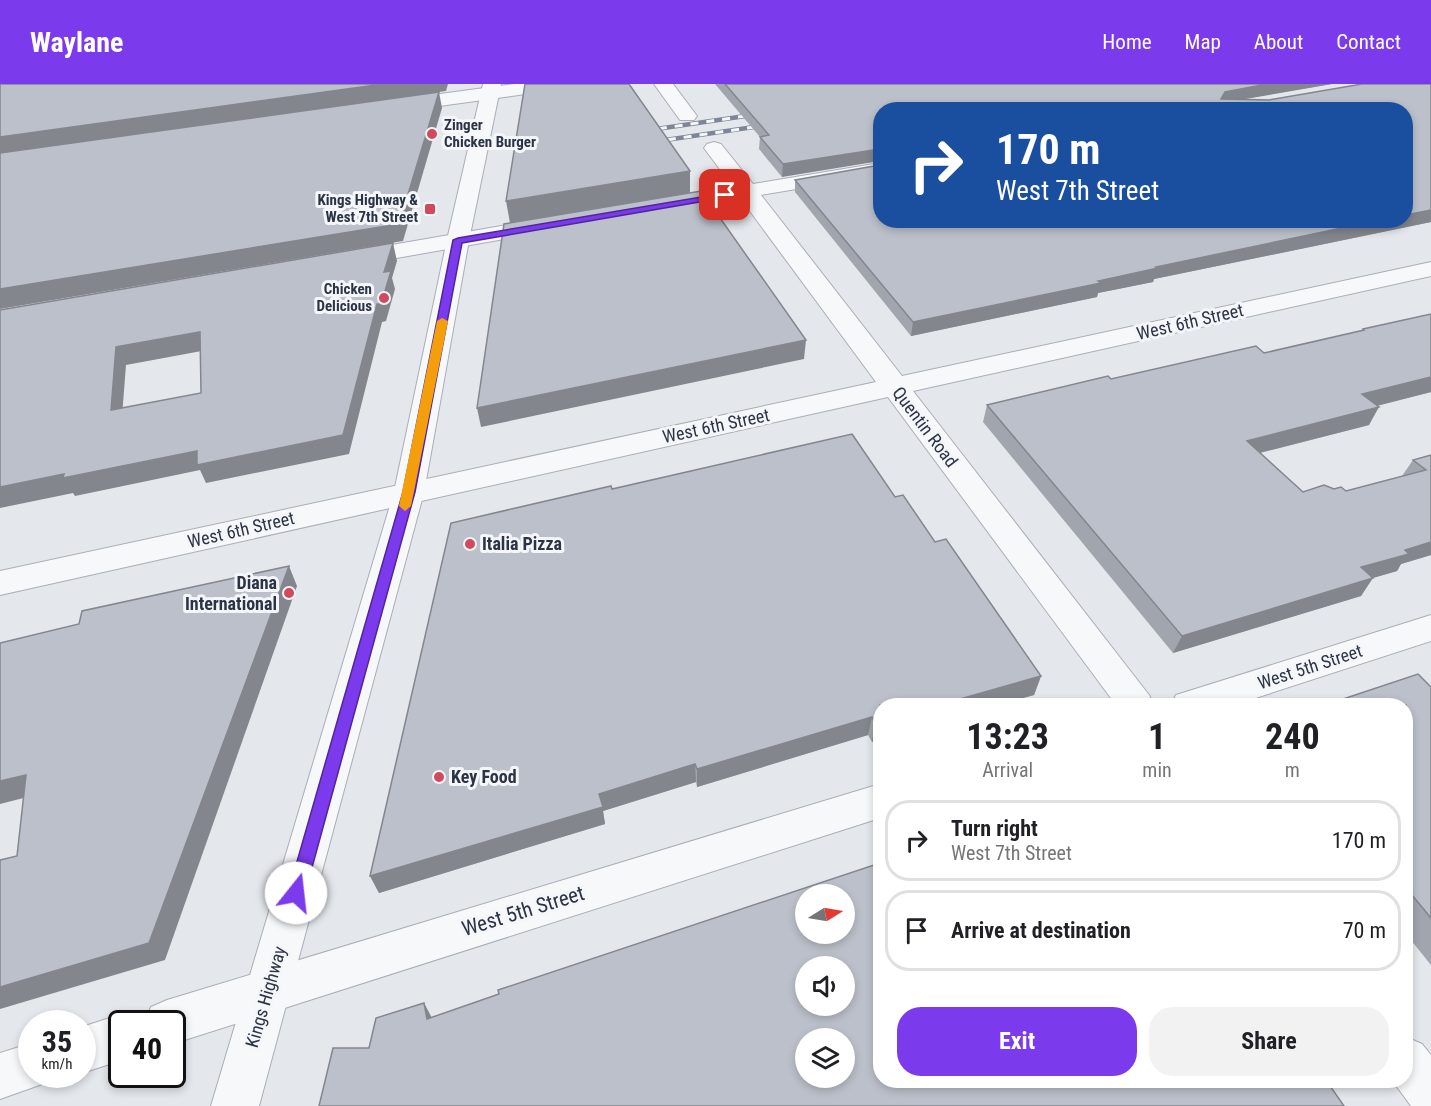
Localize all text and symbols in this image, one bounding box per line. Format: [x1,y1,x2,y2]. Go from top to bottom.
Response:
text: Waylane [30,26,123,59]
text: Home [1102,30,1152,54]
text: Map [1185,30,1221,54]
text: About [1254,30,1303,54]
text: Contact [1336,30,1401,54]
place label: Zinger Chicken Burger [444,116,536,151]
text: 170 m [996,125,1101,174]
icon: right [897,126,975,204]
marker: Zinger Chicken Burger [425,127,439,141]
pin [699,169,750,220]
text: West 7th Street [996,175,1159,207]
icon: arrive [708,178,741,211]
place label: Kings Highway & West 7th Street [318,191,418,226]
marker: Kings Highway & West 7th Street [423,202,437,216]
place label: Chicken Delicious [316,280,372,315]
marker: Chicken Delicious [377,291,391,305]
street label: West 6th Street [1135,299,1245,344]
street label: Quentin Road [888,382,962,471]
street label: West 6th Street [661,404,771,447]
street label: West 6th Street [186,507,296,552]
place label: Italia Pizza [482,533,562,554]
marker: Italia Pizza [463,537,477,551]
place label: Diana International [185,572,277,614]
marker: Diana International [282,586,296,600]
street label: West 5th Street [1255,640,1365,693]
text: 13:23 [966,716,1049,758]
text: 1 [1148,716,1166,758]
text: 240 [1265,716,1320,758]
text: Arrival [982,758,1033,782]
text: min [1142,758,1172,782]
text: m [1285,758,1300,782]
place label: Key Food [451,766,517,787]
marker: Key Food [432,770,446,784]
text: Turn right [951,816,1038,841]
icon: right [900,824,933,857]
text: 170 m [1332,828,1386,853]
text: West 7th Street [951,841,1072,865]
position arrow [264,861,328,925]
street label: West 5th Street [459,881,587,941]
north arrow [795,884,855,944]
map controls [795,884,855,1088]
icon: arrive [900,914,933,947]
text: Arrive at destination [951,918,1131,943]
text: 70 m [1343,918,1386,943]
street label: Kings Highway [241,943,290,1050]
button: sound [795,956,855,1016]
button: Exit [897,1007,1137,1076]
button: Share [1149,1007,1389,1076]
speed limit sign: 40 [108,1010,186,1088]
text: 35 [42,1024,72,1059]
button: layers [795,1028,855,1088]
text: km/h [42,1055,72,1073]

